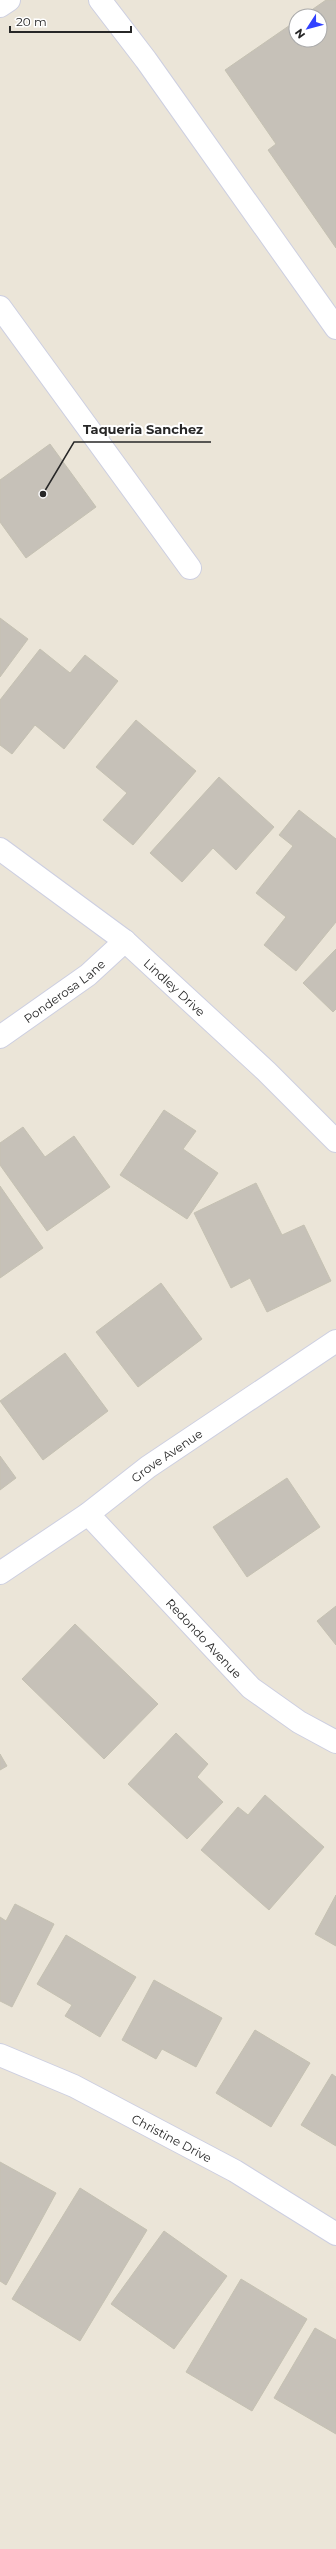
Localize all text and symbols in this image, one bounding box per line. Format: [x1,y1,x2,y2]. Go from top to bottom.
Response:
scale bar [10,8,131,34]
north arrow [288,8,328,48]
text: 20 m [16,14,47,29]
text: N [292,26,308,42]
callout: Taqueria Sanchez [74,417,211,442]
text: Taqueria Sanchez [83,421,203,437]
street label: Lindley Drive [141,955,209,1019]
street label: Ponderosa Lane [20,956,108,1026]
street label: Grove Avenue [128,1425,205,1485]
street label: Redondo Avenue [163,1595,245,1681]
street label: Christine Drive [129,2110,215,2165]

